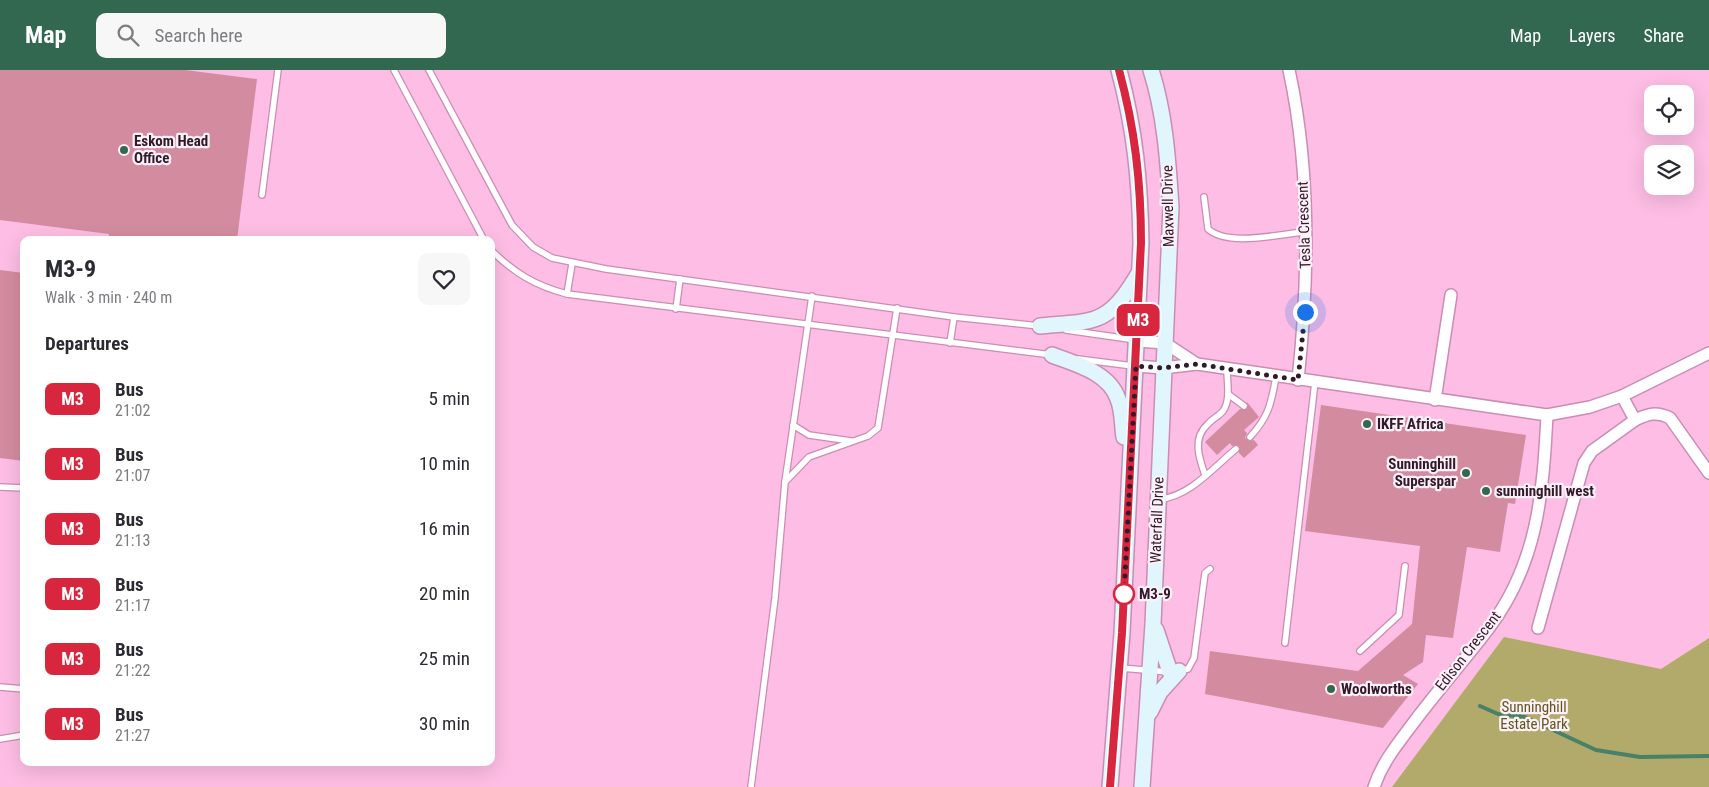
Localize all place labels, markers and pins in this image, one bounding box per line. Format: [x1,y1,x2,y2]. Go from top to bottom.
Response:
place label: Eskom Head Office [134,132,208,167]
marker: Eskom Head Office [118,144,130,156]
place label: IKFF Africa [1377,415,1444,433]
marker: IKFF Africa [1361,418,1373,430]
place label: Sunninghill Superspar [1388,455,1456,490]
marker: Sunninghill Superspar [1460,467,1472,479]
place label: sunninghill west [1496,482,1594,500]
marker: sunninghill west [1480,485,1492,497]
marker: M3-9 [1113,583,1135,605]
place label: M3-9 [1139,585,1171,603]
place label: Woolworths [1341,680,1412,698]
marker: Woolworths [1325,683,1337,695]

